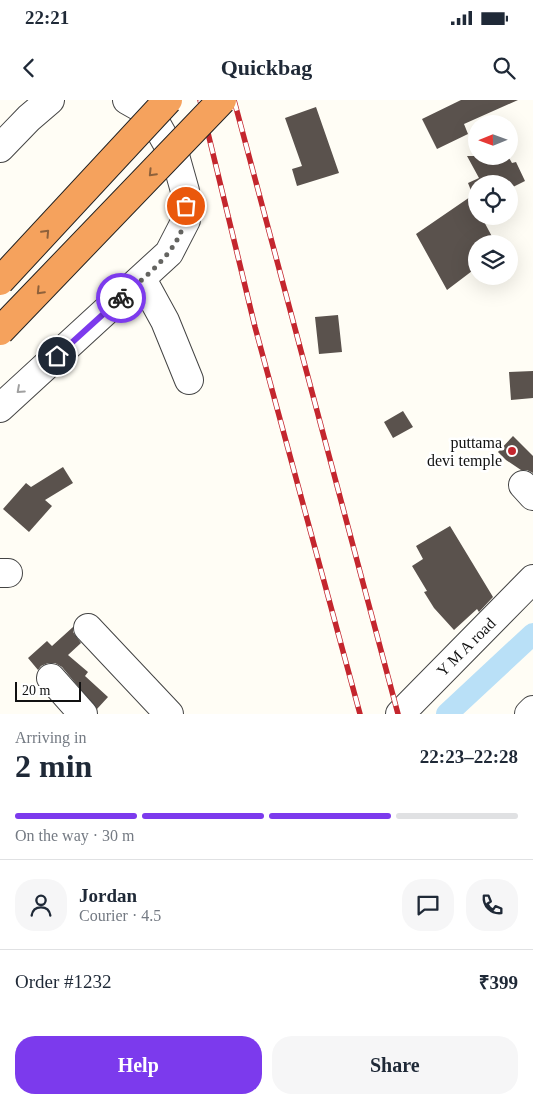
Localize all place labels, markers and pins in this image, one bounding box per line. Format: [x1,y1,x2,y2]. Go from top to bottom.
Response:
pin [165,185,207,227]
pin [36,335,78,377]
place label: puttama devi temple [427,434,502,470]
marker: puttama devi temple [506,445,518,457]

